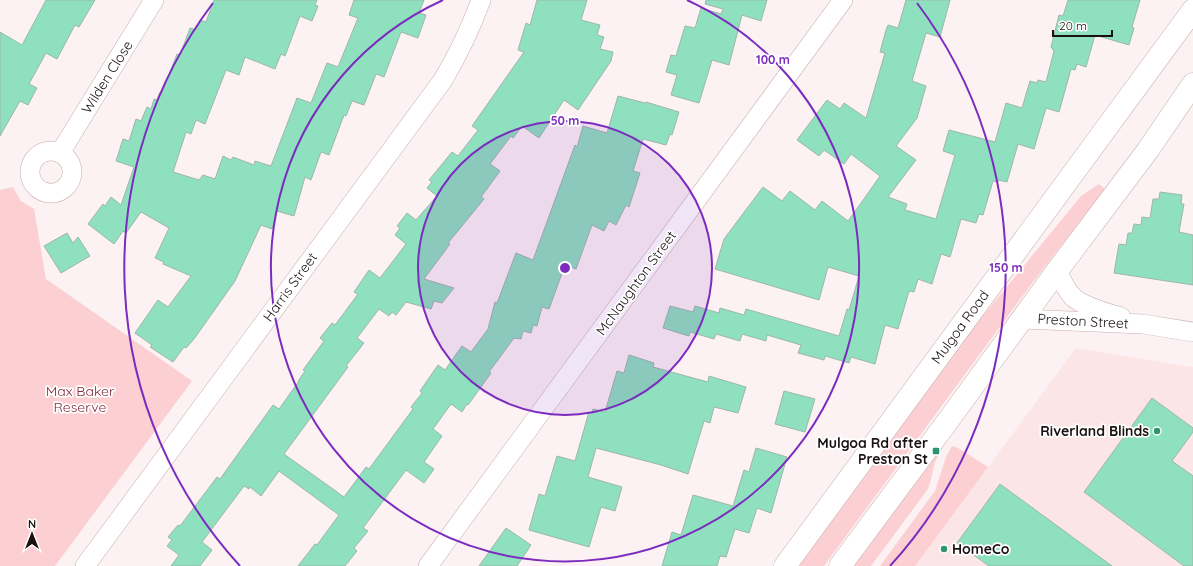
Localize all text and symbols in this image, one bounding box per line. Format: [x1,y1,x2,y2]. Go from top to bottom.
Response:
scale bar [1053,12,1112,38]
text: 20 m [1059,18,1087,33]
street label: Wilden Close [77,37,137,117]
text: 100 m [756,52,790,67]
text: 50 m [551,113,579,128]
street label: McNaughton Street [592,227,680,339]
street label: Harris Street [259,249,321,325]
text: 150 m [989,260,1023,275]
centre of rings [558,261,572,275]
street label: Mulgoa Road [927,287,993,367]
street label: Preston Street [1037,310,1129,332]
park label: Max Baker Reserve [46,382,115,416]
place label: Riverland Blinds [1040,422,1149,440]
marker: Riverland Blinds [1152,426,1162,436]
place label: Mulgoa Rd after Preston St [817,434,928,468]
marker: Mulgoa Rd after Preston St [931,446,941,456]
north arrow [12,514,52,554]
text: N [28,517,36,531]
place label: HomeCo [952,540,1010,558]
marker: HomeCo [939,544,949,554]

